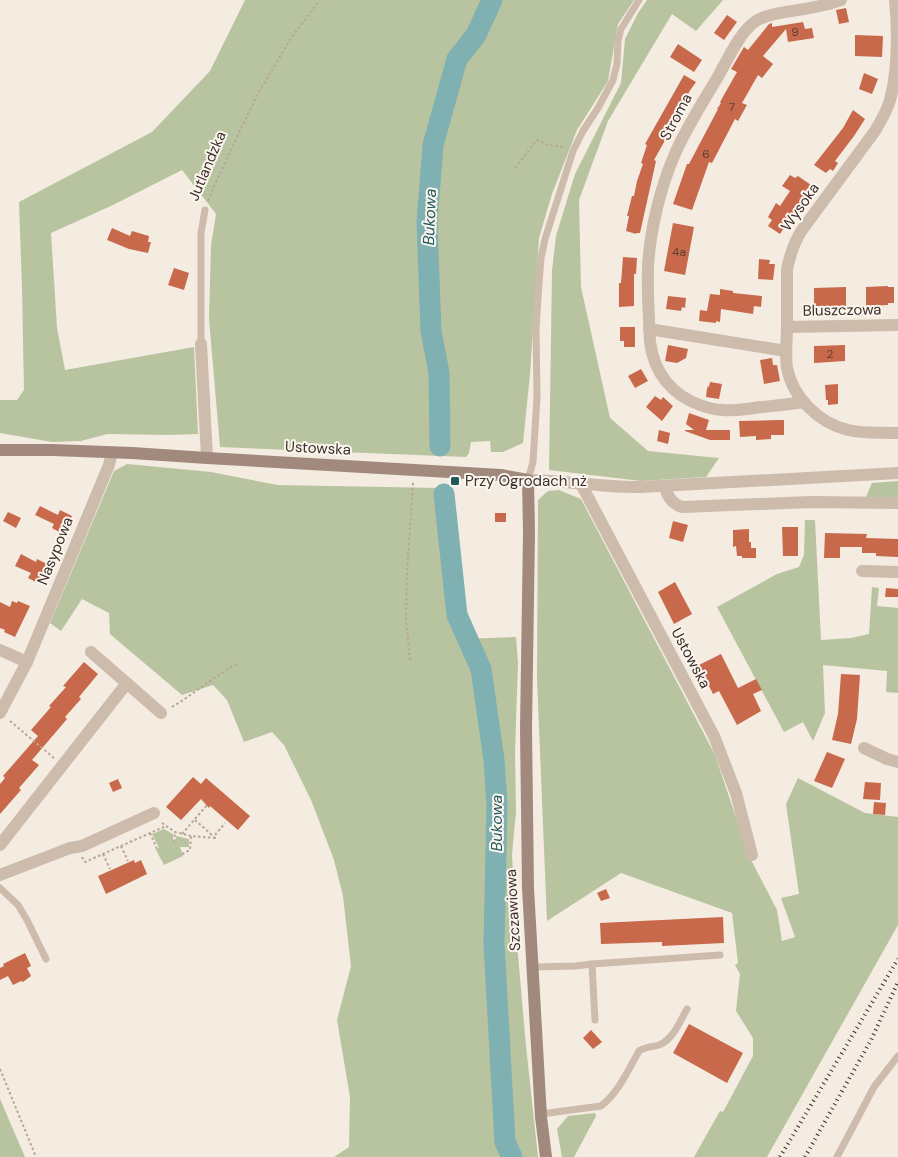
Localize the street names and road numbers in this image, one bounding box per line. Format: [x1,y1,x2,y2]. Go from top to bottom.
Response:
street label: Stroma [655,90,697,144]
street label: Jutlandzka [183,128,231,204]
street label: Wysoka [776,179,824,235]
street label: Bluszczowa [802,299,882,321]
street label: Ustowska [285,436,351,460]
street label: Nasypowa [32,514,78,588]
street label: Ustowska [667,624,715,692]
street label: Szczawiowa [501,869,525,951]

